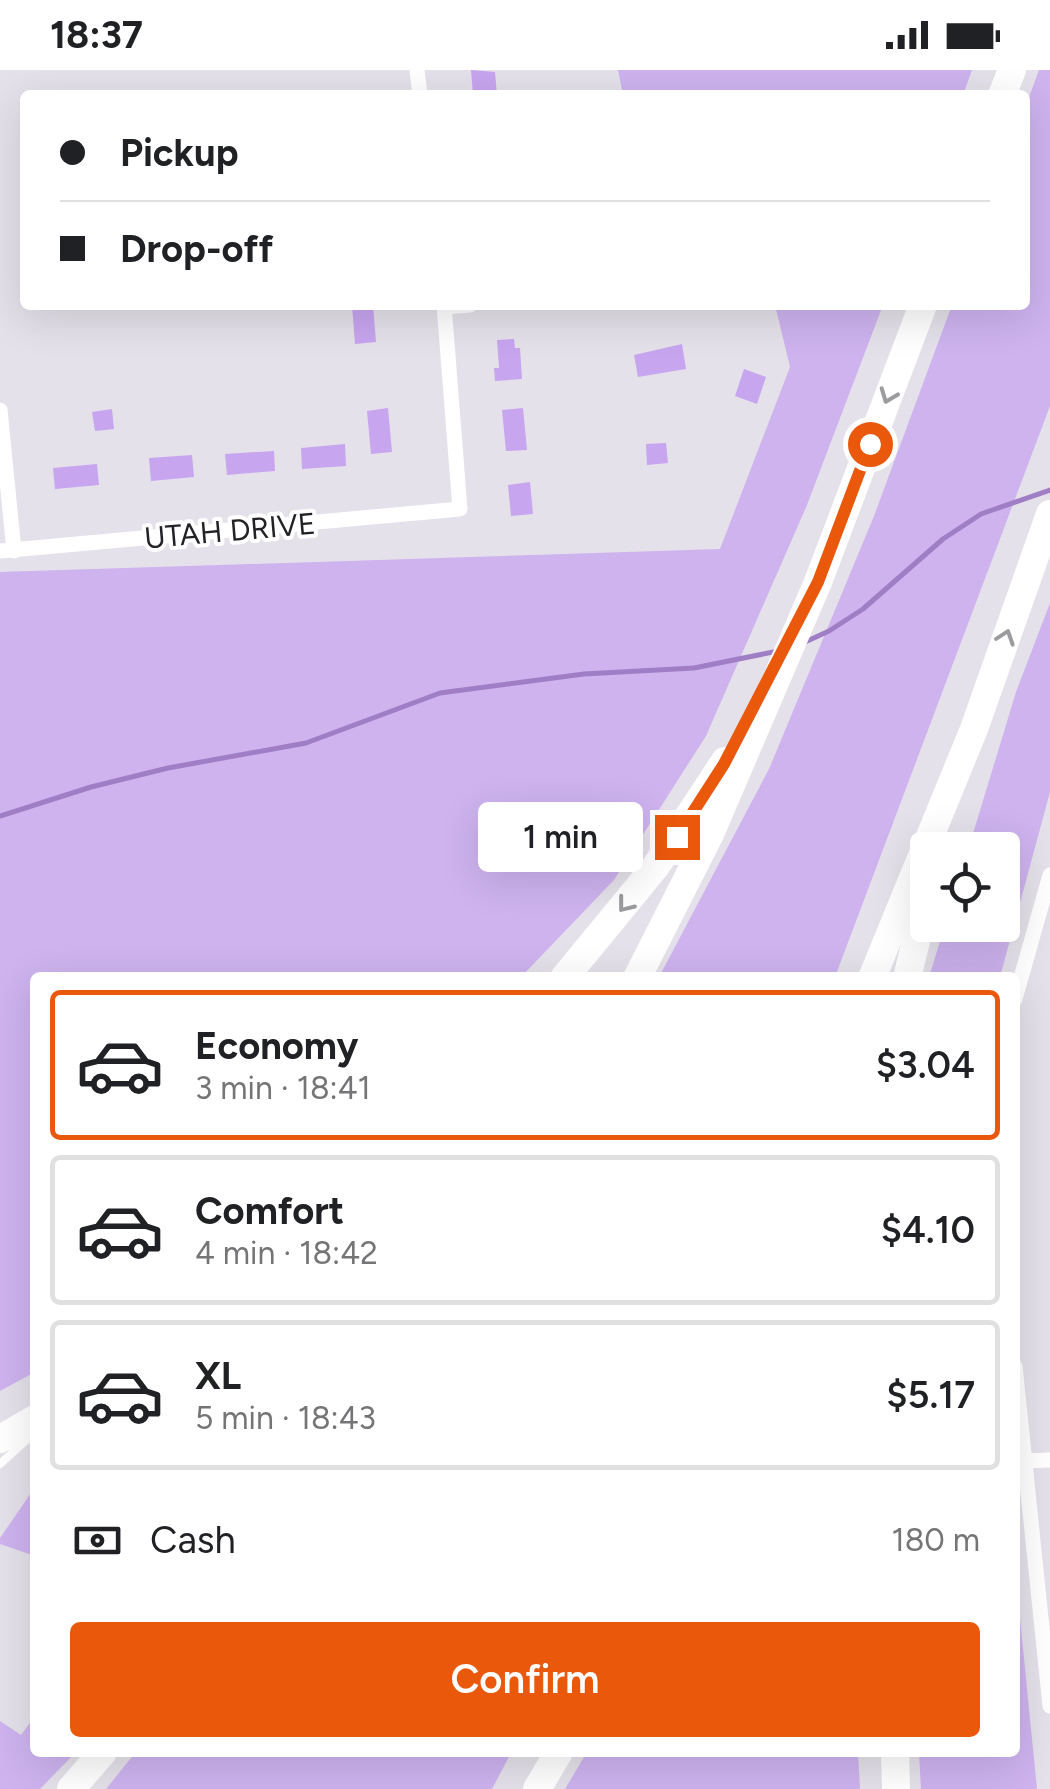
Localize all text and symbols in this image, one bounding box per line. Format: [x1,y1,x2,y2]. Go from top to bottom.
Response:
text: 18:37 [50,12,143,58]
text: Pickup [120,130,238,176]
text: Drop-off [120,226,273,272]
one-way arrow [880,387,900,404]
route start [848,422,893,467]
street label: UTAH DRIVE [143,505,317,556]
one-way arrow [995,629,1015,646]
callout: 1 min [477,802,642,872]
route end [655,815,700,860]
text: 1 min [523,818,598,856]
map controls [910,832,1020,942]
button: locate [910,832,1020,942]
one-way arrow [619,894,637,912]
icon: car [75,1020,165,1110]
text: Economy [195,1023,358,1069]
text: $3.04 [876,1042,975,1088]
text: 3 min · 18:41 [195,1069,371,1107]
icon: car [75,1185,165,1275]
text: Comfort [195,1188,344,1234]
text: $4.10 [881,1207,975,1253]
text: 4 min · 18:42 [195,1234,378,1272]
icon: car [75,1350,165,1440]
text: XL [195,1353,241,1399]
text: $5.17 [886,1372,975,1418]
text: 5 min · 18:43 [195,1399,376,1437]
icon: cash [70,1513,125,1568]
text: Cash [150,1517,236,1563]
text: 180 m [891,1521,980,1559]
button: Confirm [70,1622,980,1737]

